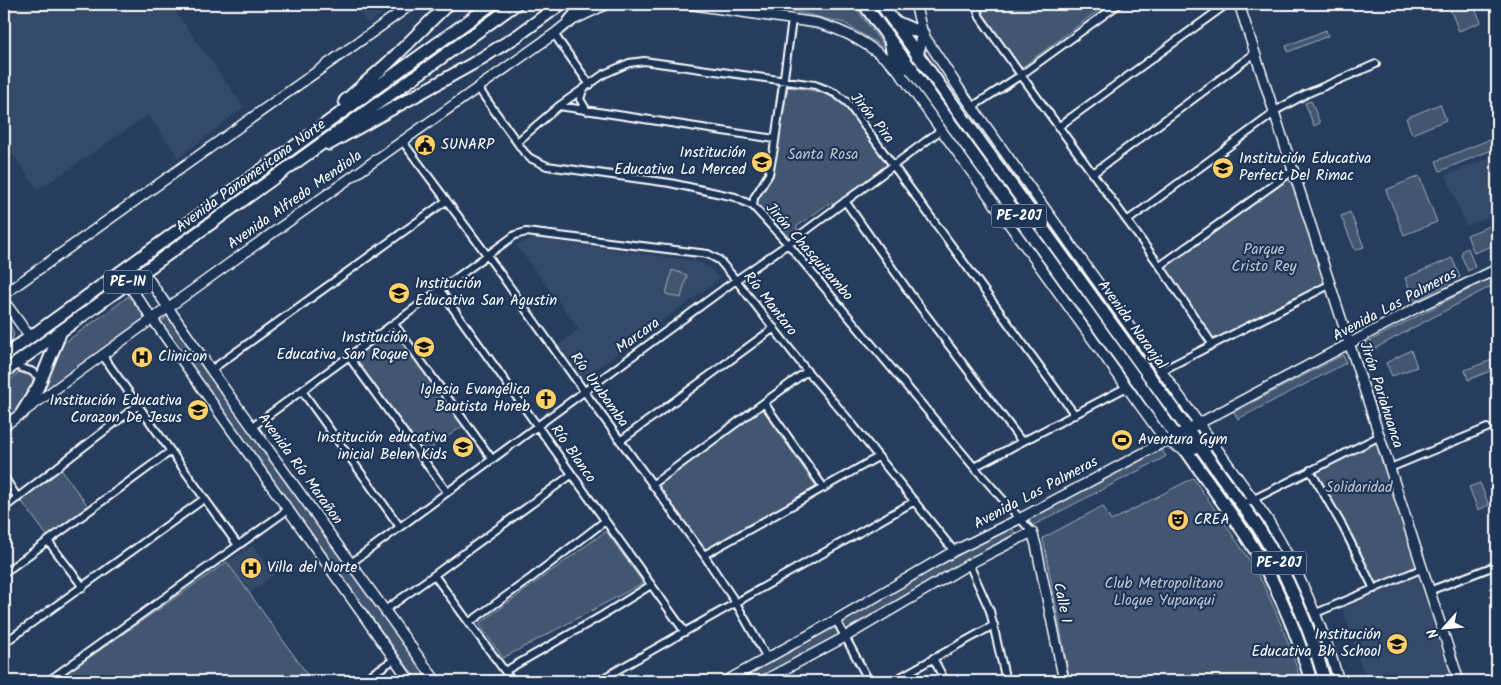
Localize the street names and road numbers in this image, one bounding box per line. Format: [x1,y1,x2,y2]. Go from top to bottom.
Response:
street label: Jirón Pira [844,87,900,149]
street label: Avenida Panamericana Norte [171,113,331,239]
street label: Avenida Alfredo Mendiola [223,144,367,256]
street label: Jirón Chasquitambo [759,197,859,307]
road number: PE-20J [992,205,1046,228]
street label: Avenida Las Palmeras [1328,262,1462,348]
street label: Río Mantaro [737,266,803,342]
road number: PE-1N [104,270,152,294]
street label: Avenida Naranjal [1091,275,1173,375]
street label: Marcara [611,312,665,360]
street label: Jirón Pariahuanca [1352,338,1410,452]
street label: Río Urubamba [563,347,635,433]
street label: Avenida Río Marañon [251,408,349,530]
street label: Río Blanco [544,420,602,488]
street label: Avenida Las Palmeras [969,450,1103,536]
road number: PE-20J [1252,552,1306,574]
street label: Calle 1 [1046,581,1078,626]

